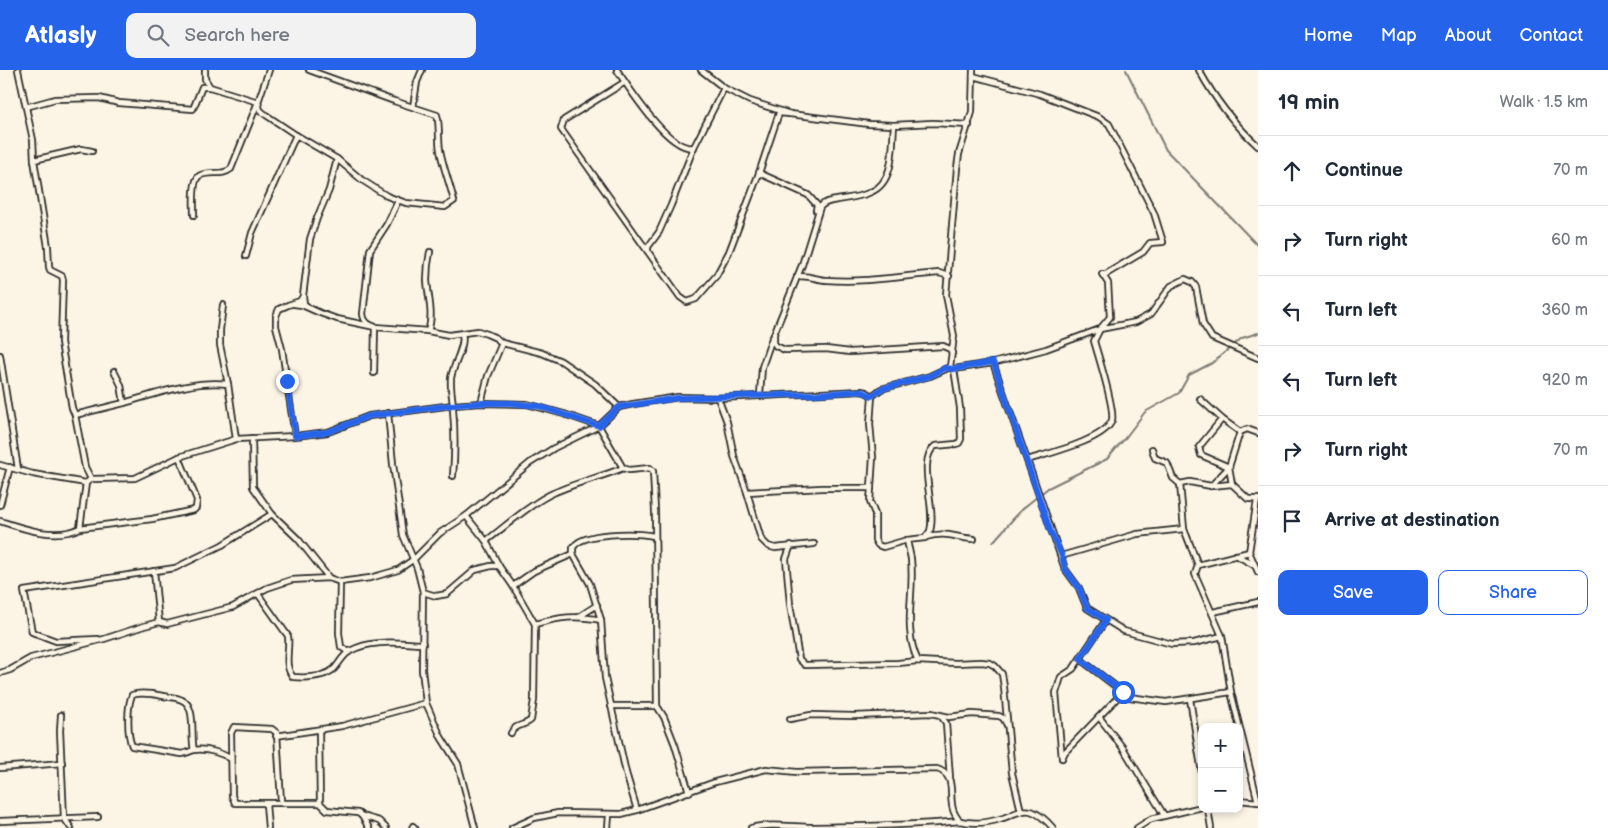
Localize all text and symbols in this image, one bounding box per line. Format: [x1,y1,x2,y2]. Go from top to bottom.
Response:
search box [126,13,476,58]
text: Atlasly [25,21,96,50]
icon: search [144,21,172,49]
text: Search here [184,24,290,47]
text: Home [1304,25,1353,46]
text: Map [1381,25,1417,46]
text: About [1445,25,1492,46]
text: Contact [1520,25,1583,46]
text: 19 min [1278,90,1340,115]
text: Walk · 1.5 km [1500,93,1588,112]
icon: ahead [1278,157,1306,185]
text: Continue [1325,159,1403,182]
text: 70 m [1553,161,1588,180]
icon: right [1278,227,1306,255]
text: Turn right [1325,229,1408,252]
text: 60 m [1551,231,1588,250]
icon: left [1278,297,1306,325]
text: Turn left [1325,299,1397,322]
text: 360 m [1541,301,1588,320]
icon: left [1278,367,1306,395]
text: Turn left [1325,369,1397,392]
route end [276,370,299,393]
text: 920 m [1542,371,1588,390]
icon: right [1278,437,1306,465]
text: Turn right [1325,439,1408,462]
text: 70 m [1553,441,1588,460]
icon: arrive [1278,507,1306,535]
text: Arrive at destination [1325,509,1500,532]
button: Save [1278,570,1428,615]
button: Share [1438,570,1588,615]
route start [1112,681,1135,704]
map controls [1198,723,1243,813]
button: + [1198,723,1243,768]
button: − [1198,768,1243,813]

